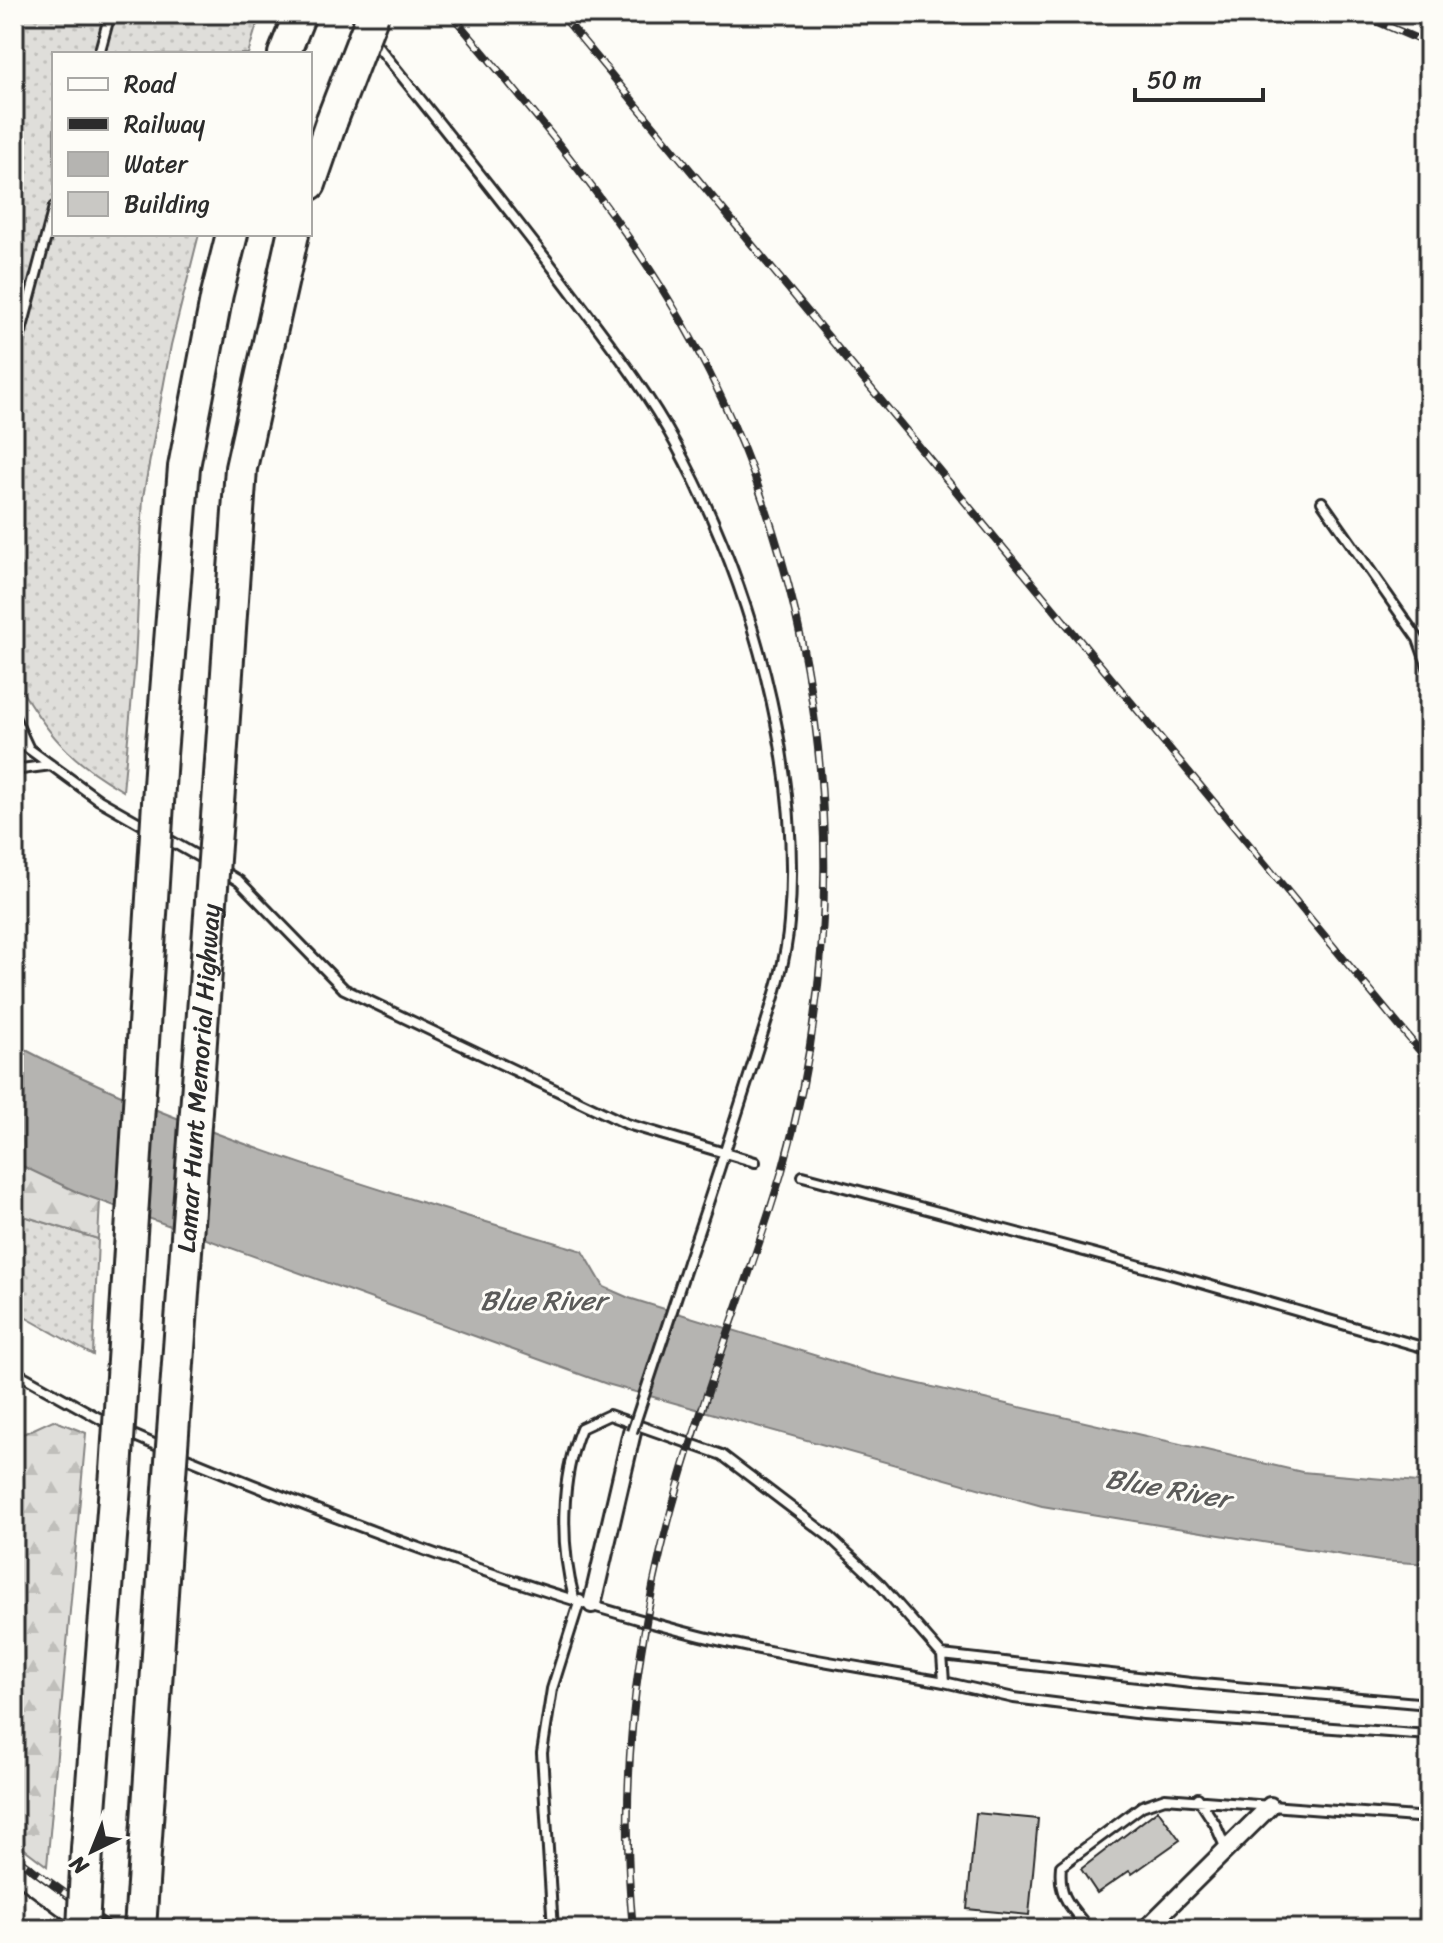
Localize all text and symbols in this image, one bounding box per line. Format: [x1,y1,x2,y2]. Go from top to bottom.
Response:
legend [52,52,312,236]
scale bar [1135,52,1263,102]
text: 50 m [1147,59,1202,101]
text: Road [124,63,178,105]
text: Railway [124,103,206,145]
text: Water [124,143,189,185]
text: Building [124,183,210,225]
street label: Lamar Hunt Memorial Highway [163,902,234,1254]
water label: Blue River [480,1276,610,1325]
water label: Blue River [1102,1453,1239,1524]
north arrow [52,1811,132,1891]
text: N [59,1845,98,1885]

